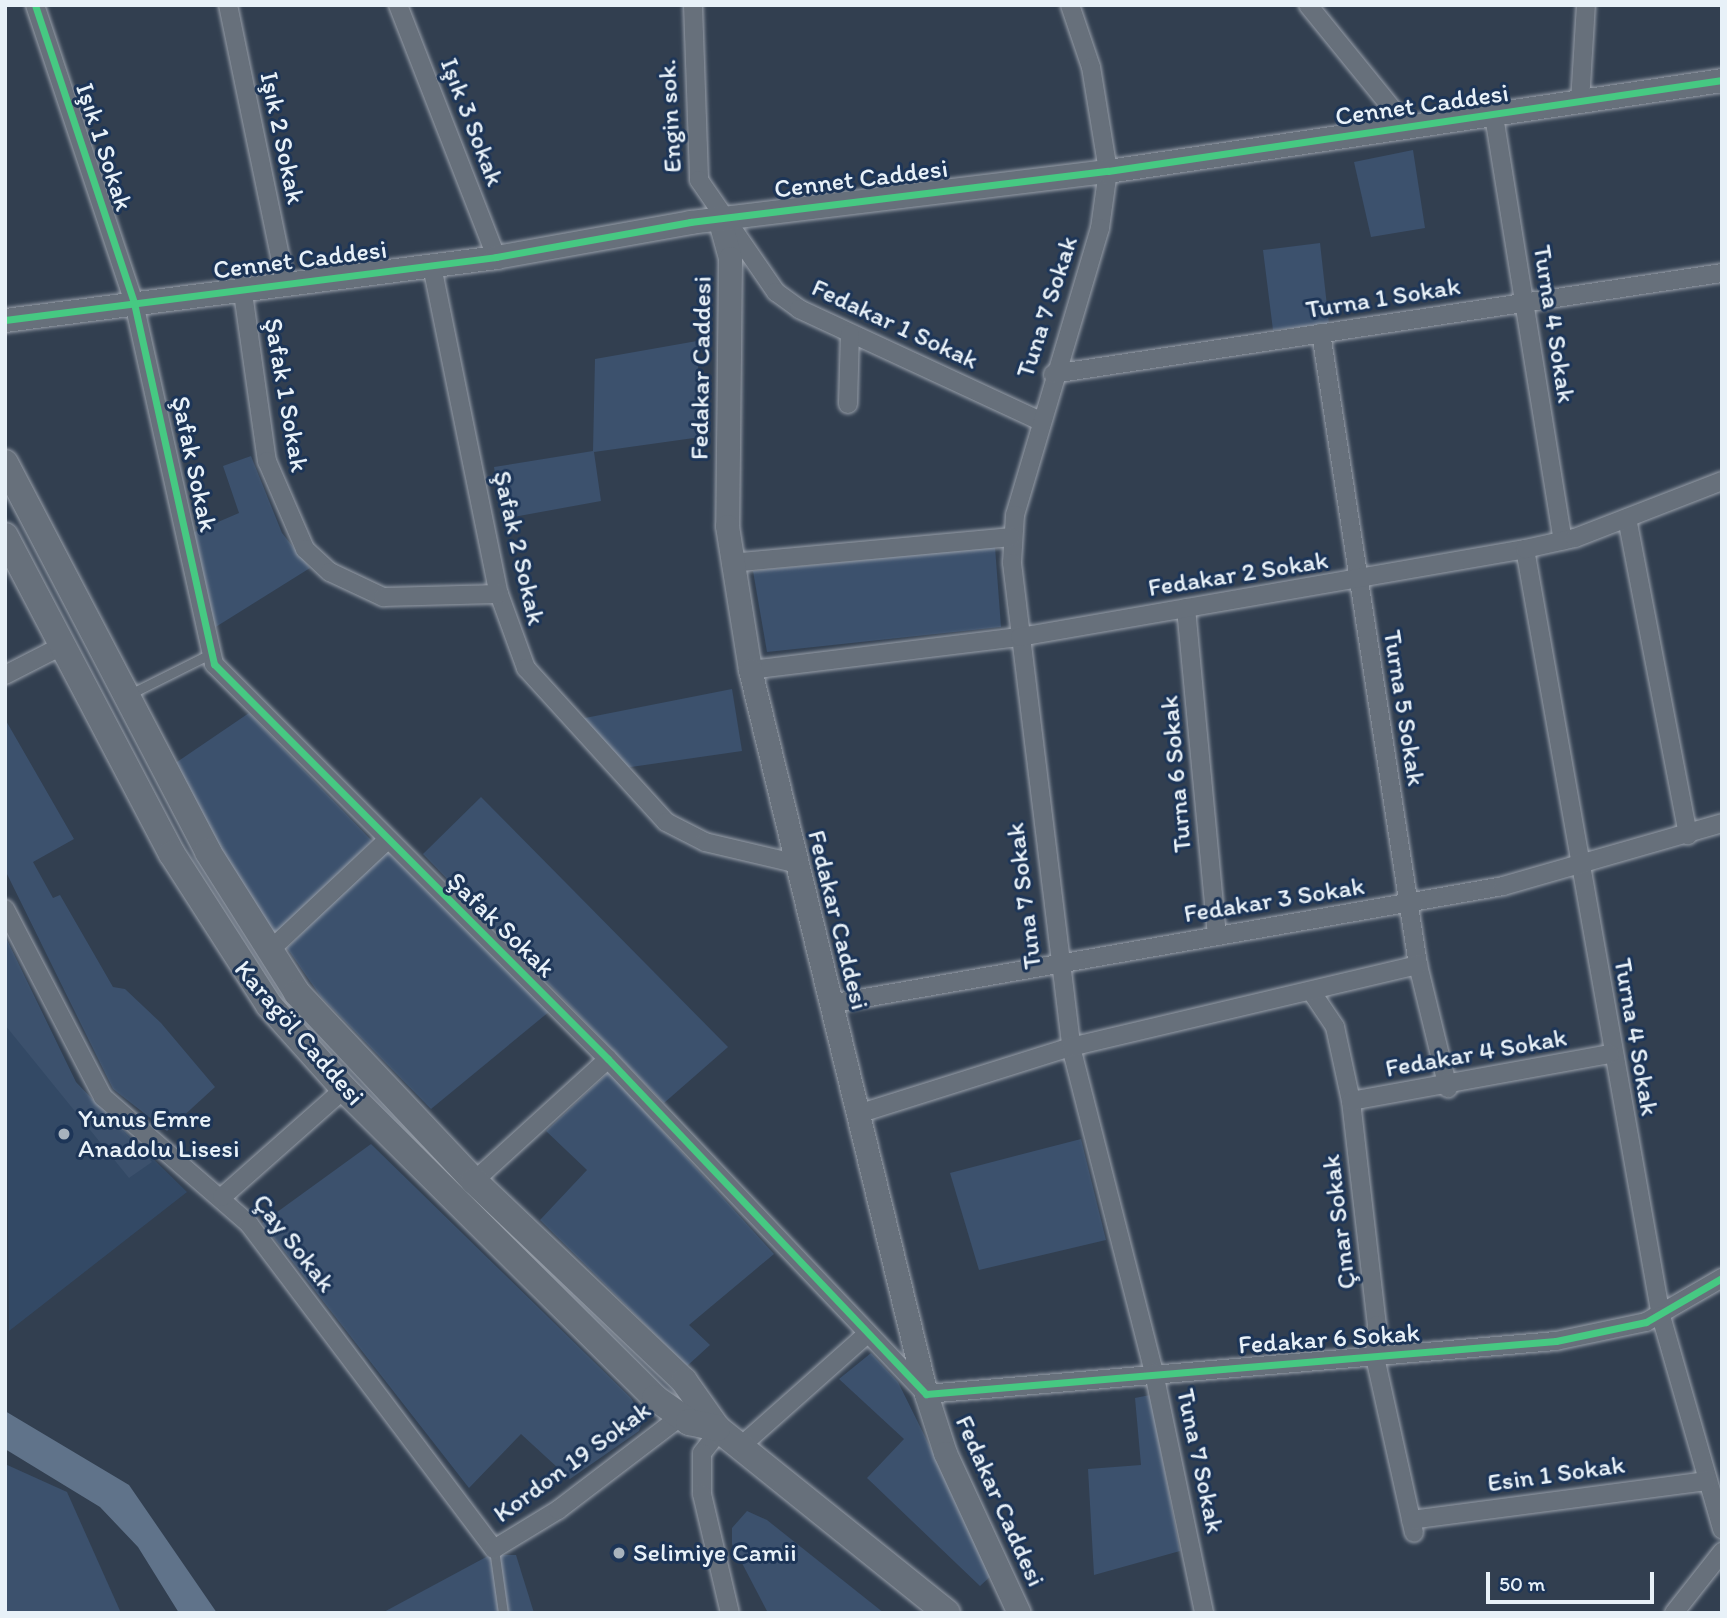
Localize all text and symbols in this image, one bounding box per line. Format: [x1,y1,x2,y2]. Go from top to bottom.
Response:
street label: Işık 3 Sokak [433,54,511,190]
street label: Engin sok. [651,58,689,174]
street label: Işık 2 Sokak [253,69,311,207]
street label: Cennet Caddesi [1333,77,1511,133]
street label: Işık 1 Sokak [69,79,139,215]
street label: Cennet Caddesi [772,153,950,205]
street label: Tuna 7 Sokak [1010,232,1084,382]
street label: Cennet Caddesi [211,234,389,286]
street label: Turna 4 Sokak [1526,243,1582,405]
street label: Turna 1 Sokak [1304,270,1462,326]
street label: Fedakar 1 Sokak [807,272,983,376]
street label: Fedakar Caddesi [684,276,718,460]
street label: Şafak 1 Sokak [257,316,315,474]
street label: Şafak Sokak [164,394,224,534]
street label: Şafak 2 Sokak [486,468,552,628]
street label: Fedakar 2 Sokak [1146,544,1330,604]
street label: Turna 5 Sokak [1376,628,1432,788]
street label: Turna 6 Sokak [1154,694,1198,854]
street label: Tuna 7 Sokak [1000,821,1048,971]
street label: Fedakar Caddesi [801,827,875,1013]
street label: Şafak Sokak [441,866,561,984]
street label: Fedakar 3 Sokak [1181,870,1367,930]
street label: Karagöl Caddesi [227,954,371,1112]
street label: Turna 4 Sokak [1607,956,1665,1118]
street label: Fedakar 4 Sokak [1383,1022,1569,1084]
place label: Yunus Emre Anadolu Lisesi [78,1103,240,1164]
marker: Yunus Emre Anadolu Lisesi [56,1126,72,1142]
street label: Çınar Sokak [1315,1153,1363,1291]
street label: Çay Sokak [246,1188,342,1298]
street label: Fedakar 6 Sokak [1237,1317,1421,1361]
street label: Tuna 7 Sokak [1170,1386,1230,1536]
street label: Kordon 19 Sokak [487,1395,657,1529]
street label: Fedakar Caddesi [948,1411,1052,1591]
street label: Esin 1 Sokak [1486,1449,1626,1499]
place label: Selimiye Camii [633,1537,798,1569]
marker: Selimiye Camii [611,1545,627,1561]
scale bar [1489,1558,1657,1602]
text: 50 m [1499,1571,1545,1596]

